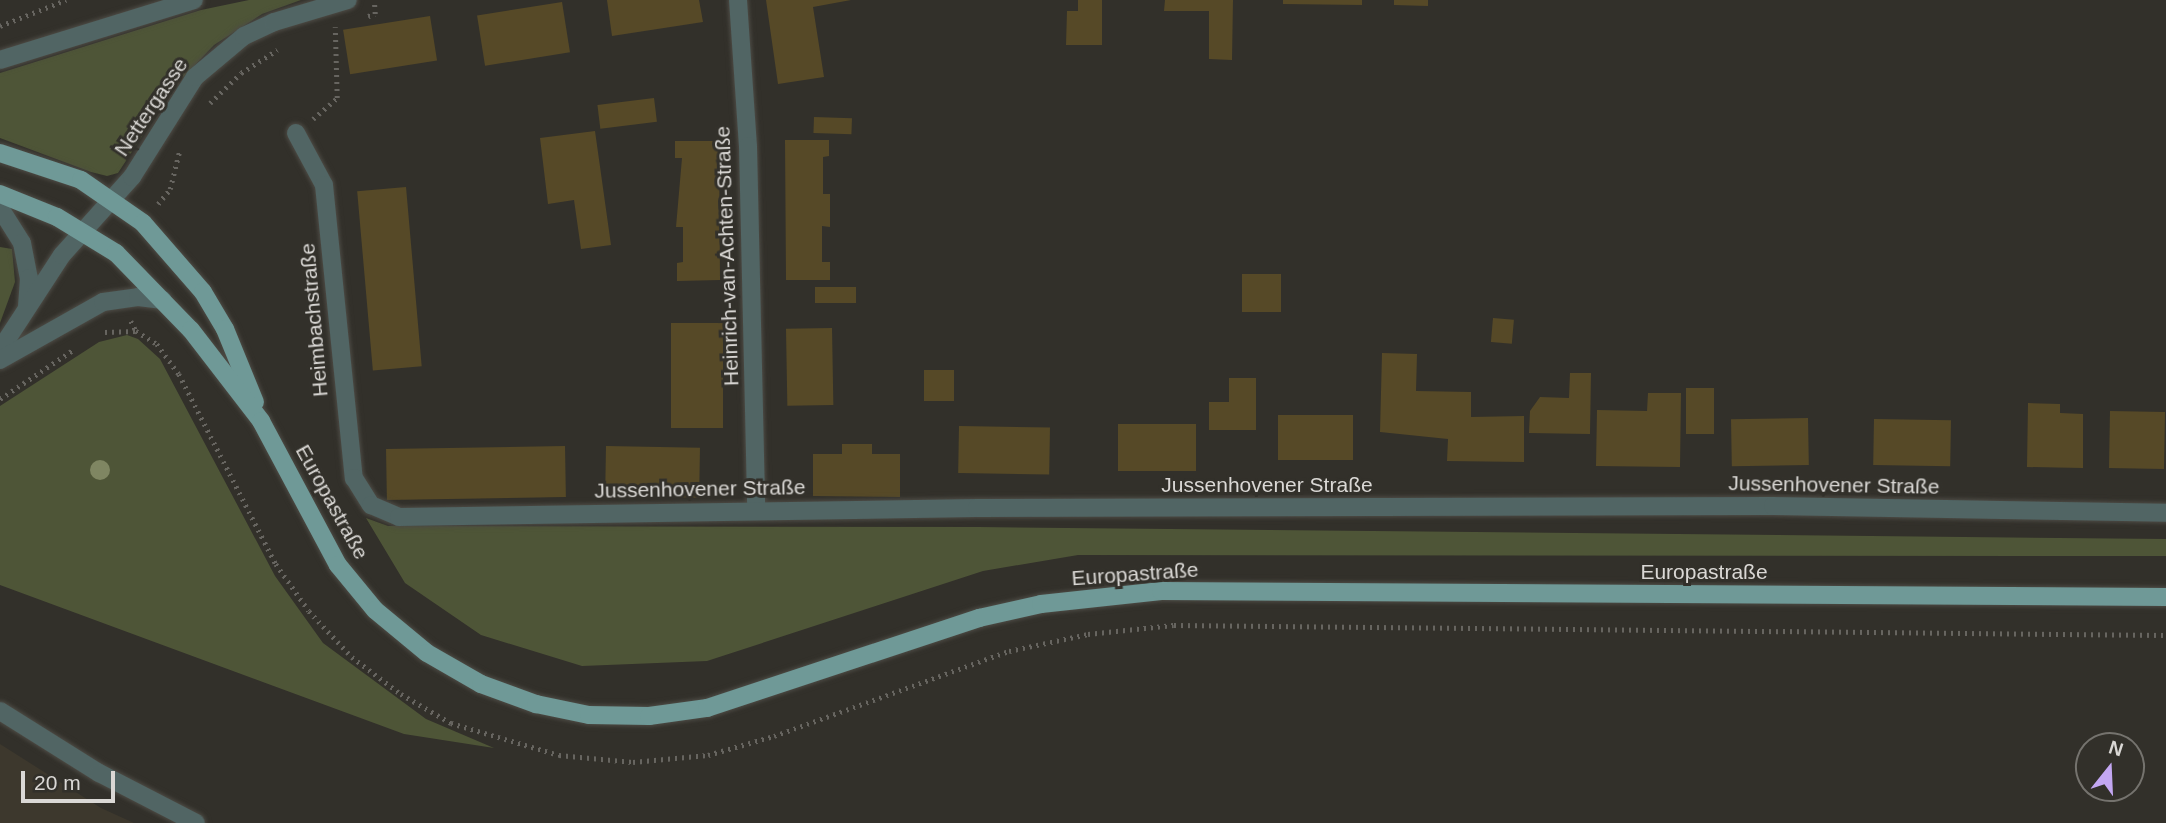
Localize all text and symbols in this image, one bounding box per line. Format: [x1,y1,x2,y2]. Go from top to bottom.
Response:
street label: Nettergasse [109,53,193,161]
street label: Heinrich-van-Achten-Straße [710,126,744,386]
street label: Heimbachstraße [295,242,333,398]
street label: Europastraße [290,440,374,564]
street label: Jussenhovener Straße [1728,471,1940,499]
street label: Jussenhovener Straße [1161,472,1373,498]
street label: Jussenhovener Straße [594,475,806,503]
street label: Europastraße [1071,557,1199,591]
street label: Europastraße [1640,559,1768,585]
north arrow [2075,732,2145,802]
text: N [2106,736,2126,761]
scale bar [24,756,119,800]
text: 20 m [34,771,81,794]

